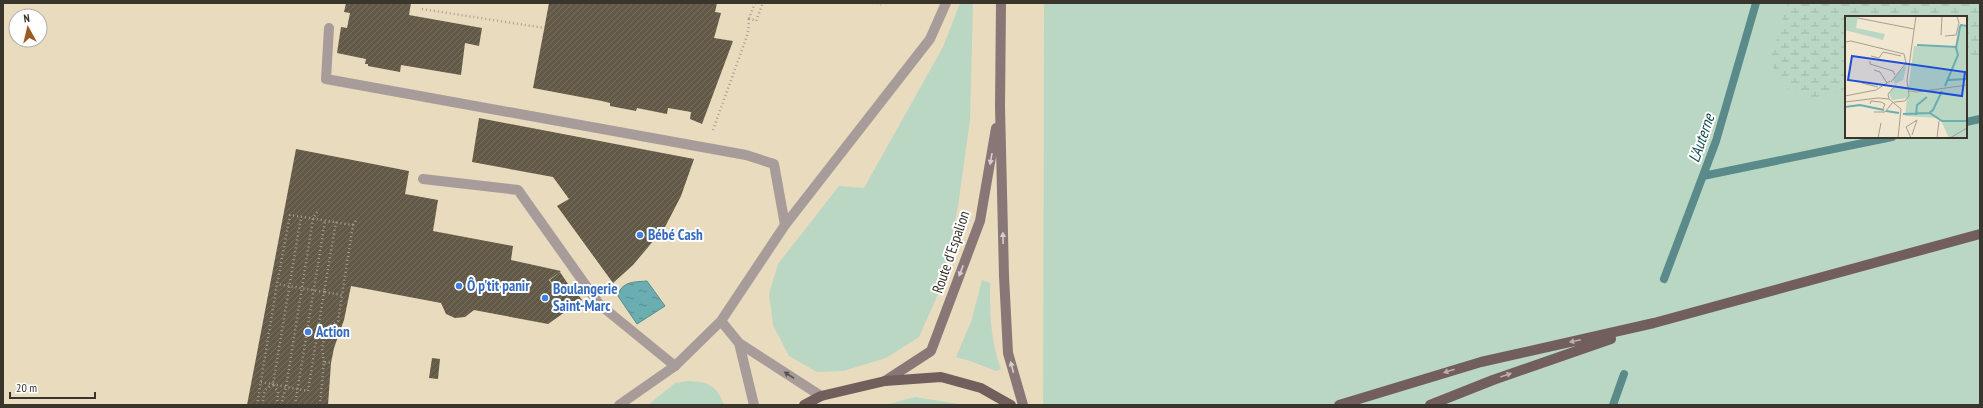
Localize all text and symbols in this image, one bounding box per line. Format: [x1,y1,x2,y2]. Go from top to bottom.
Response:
north arrow [8,8,48,48]
text: N [23,11,31,25]
inset map [1845,16,1967,138]
water label: L'Auterne [1683,110,1719,165]
one-way arrow [988,153,994,165]
street label: Route d'Espalion [928,208,974,296]
place label: Bébé Cash [648,225,703,244]
marker: Bébé Cash [635,230,645,240]
one-way arrow [1000,231,1006,244]
one-way arrow [958,265,964,277]
place label: Ô p'tit panir [467,276,530,295]
place label: Boulangerie Saint-Marc [553,279,618,315]
marker: Ô p'tit panir [454,281,464,291]
marker: Boulangerie Saint-Marc [540,293,550,303]
place label: Action [315,322,350,341]
marker: Action [303,327,313,337]
one-way arrow [1569,338,1581,344]
one-way arrow [1009,361,1015,373]
one-way arrow [1443,368,1455,374]
one-way arrow [783,371,794,379]
one-way arrow [1500,372,1512,378]
scale bar [10,374,95,400]
text: 20 m [16,380,37,395]

